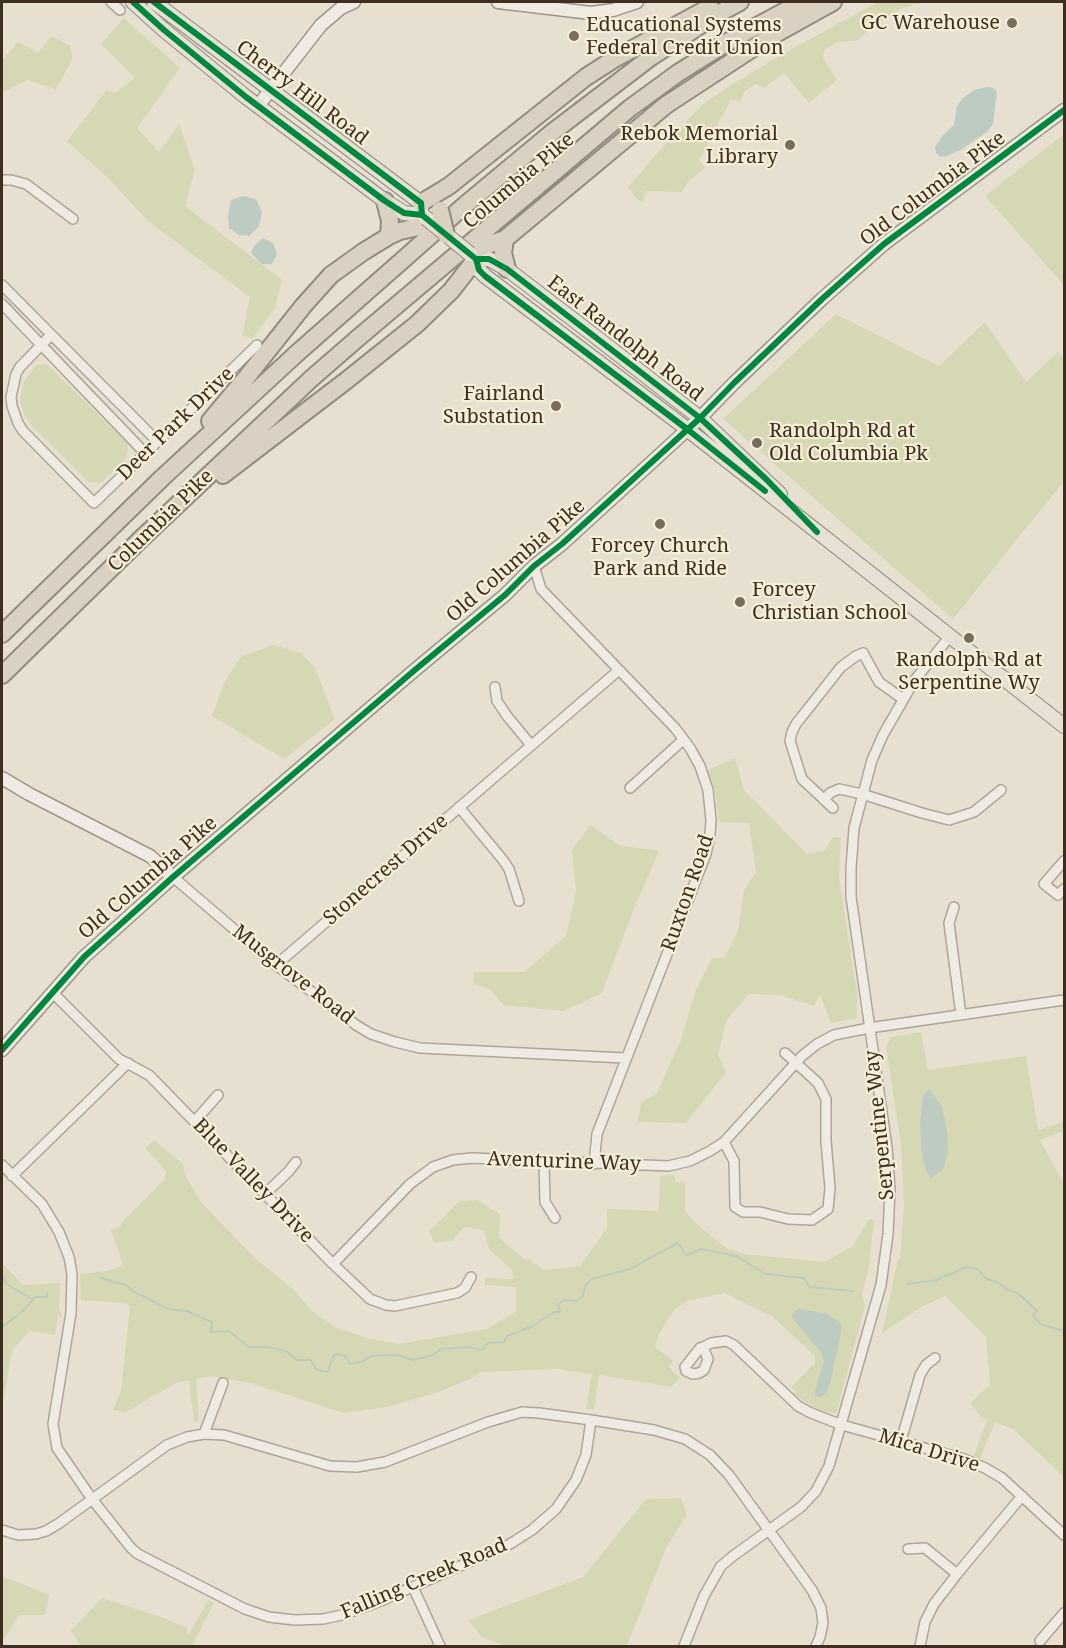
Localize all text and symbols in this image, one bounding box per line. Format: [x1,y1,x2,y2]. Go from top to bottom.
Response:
place label: GC Warehouse [861,11,1000,35]
place label: Educational Systems Federal Credit Union [586,13,784,60]
marker: GC Warehouse [1005,16,1019,30]
marker: Educational Systems Federal Credit Union [567,29,581,43]
street label: Cherry Hill Road [231,36,373,150]
place label: Rebok Memorial Library [620,122,778,169]
street label: Old Columbia Pike [856,127,1010,251]
street label: Columbia Pike [459,128,579,234]
marker: Rebok Memorial Library [783,138,797,152]
street label: East Randolph Road [542,271,708,407]
street label: Deer Park Drive [113,362,239,486]
place label: Fairland Substation [443,382,544,429]
marker: Fairland Substation [549,399,563,413]
place label: Randolph Rd at Old Columbia Pk [769,419,928,466]
marker: Randolph Rd at Old Columbia Pk [750,436,764,450]
street label: Columbia Pike [103,465,219,577]
street label: Old Columbia Pike [442,494,590,628]
marker: Forcey Church Park and Ride [653,517,667,531]
place label: Forcey Church Park and Ride [591,534,729,581]
place label: Forcey Christian School [752,578,907,625]
marker: Forcey Christian School [733,595,747,609]
marker: Randolph Rd at Serpentine Wy [962,631,976,645]
place label: Randolph Rd at Serpentine Wy [896,648,1042,695]
street label: Stonecrest Drive [319,809,453,931]
street label: Old Columbia Pike [74,811,222,945]
street label: Ruxton Road [657,831,719,955]
street label: Musgrove Road [227,920,359,1030]
street label: Serpentine Way [860,1049,900,1201]
street label: Blue Valley Drive [188,1114,318,1248]
street label: Aventurine Way [487,1147,641,1177]
street label: Mica Drive [876,1424,982,1478]
street label: Falling Creek Road [337,1533,511,1625]

